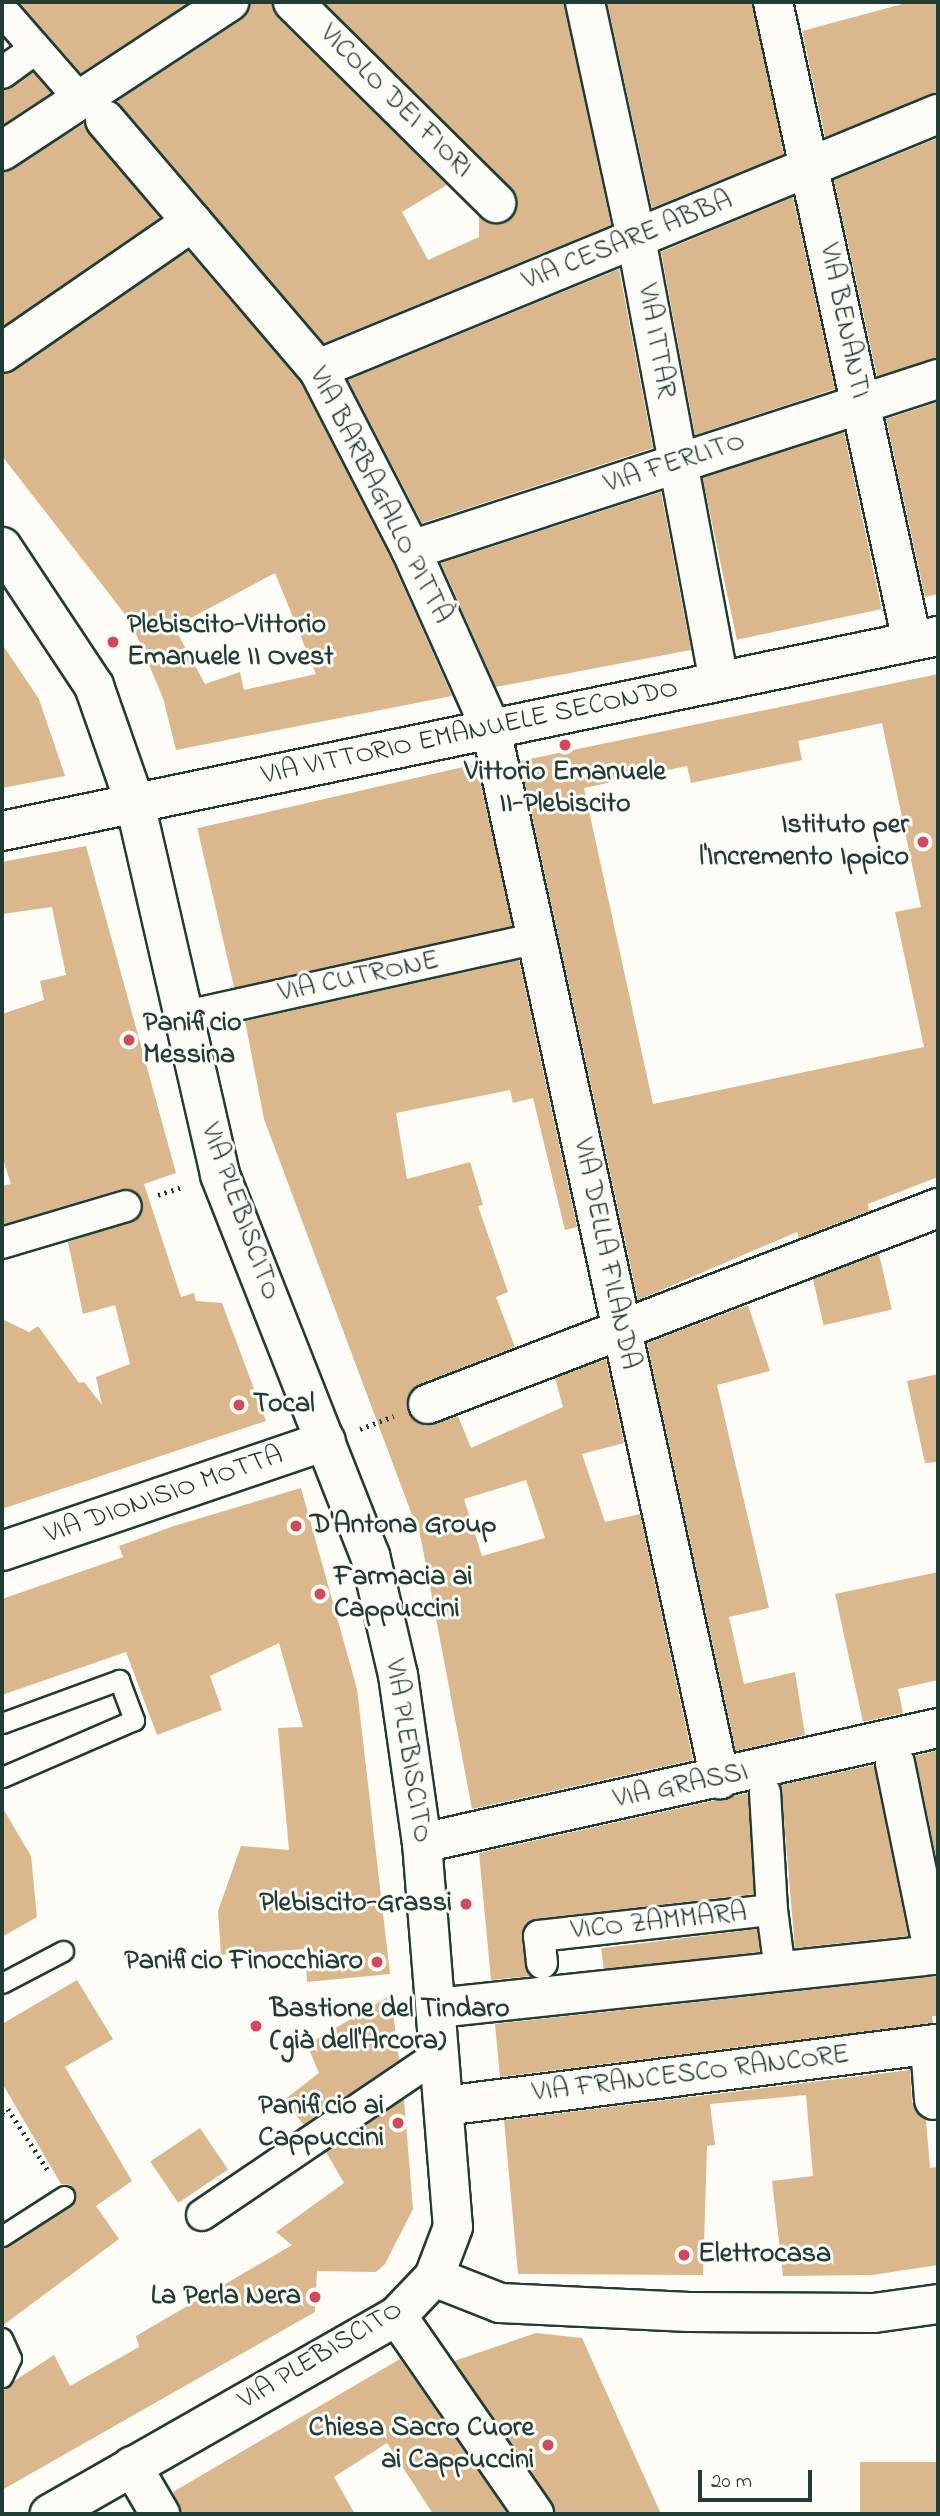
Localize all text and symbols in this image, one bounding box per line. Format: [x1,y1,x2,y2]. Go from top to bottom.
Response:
street label: VICOLO DEI FIORI [311,18,479,186]
street label: VIA CESARE ABBA [518,185,738,299]
street label: VIA BENANTI [810,240,876,402]
street label: VIA ITTAR [628,281,682,401]
street label: VIA BARBAGALLO PITTÀ [300,362,458,630]
street label: VIA FERLITO [600,425,750,503]
place label: Plebiscito-Vittorio Emanuele II Ovest [127,609,334,675]
marker: Plebiscito-Vittorio Emanuele II Ovest [105,634,121,650]
street label: VIA VITTORIO EMANUELE SECONDO [259,672,681,794]
marker: Vittorio Emanuele II-Plebiscito [557,737,573,753]
place label: Vittorio Emanuele II-Plebiscito [464,756,666,822]
place label: Istituto per l'Incremento Ippico [699,809,909,875]
marker: Istituto per l'Incremento Ippico [915,834,931,850]
street label: VIA CUTRONE [276,945,442,1011]
place label: Panificio Messina [143,1007,242,1073]
marker: Panificio Messina [121,1032,137,1048]
street label: VIA PLEBISCITO [191,1119,287,1305]
street label: VIA DELLA FILANDA [564,1135,646,1373]
place label: Tocal [253,1388,315,1422]
marker: Tocal [231,1397,247,1413]
street label: VIA DIONISIO MOTTA [40,1439,288,1553]
place label: D'Antona Group [310,1509,496,1543]
marker: D'Antona Group [288,1518,304,1534]
place label: Farmacia ai Cappuccini [334,1561,473,1627]
marker: Farmacia ai Cappuccini [312,1586,328,1602]
street label: VIA PLEBISCITO [376,1657,438,1845]
street label: VIA GRASSI [611,1756,751,1818]
place label: Plebiscito-Grassi [259,1887,452,1921]
marker: Plebiscito-Grassi [458,1896,474,1912]
street label: VICO ZAMMARA [569,1897,749,1949]
place label: Panificio Finocchiaro [124,1945,363,1979]
marker: Panificio Finocchiaro [369,1954,385,1970]
place label: Bastione del Tindaro (già dell'Arcora) [270,1993,510,2059]
marker: Bastione del Tindaro (già dell'Arcora) [248,2018,264,2034]
street label: VIA FRANCESCO RANCORE [530,2039,852,2111]
place label: Panificio ai Cappuccini [258,2090,384,2156]
marker: Panificio ai Cappuccini [390,2115,406,2131]
place label: Elettrocasa [698,2238,831,2272]
marker: Elettrocasa [676,2247,692,2263]
place label: La Perla Nera [151,2280,301,2314]
marker: La Perla Nera [307,2289,323,2305]
street label: VIA PLEBISCITO [233,2294,409,2418]
place label: Chiesa Sacro Cuore ai Cappuccini [309,2412,534,2478]
marker: Chiesa Sacro Cuore ai Cappuccini [540,2437,556,2453]
scale bar [702,2456,816,2500]
text: 20 m [711,2467,752,2497]

